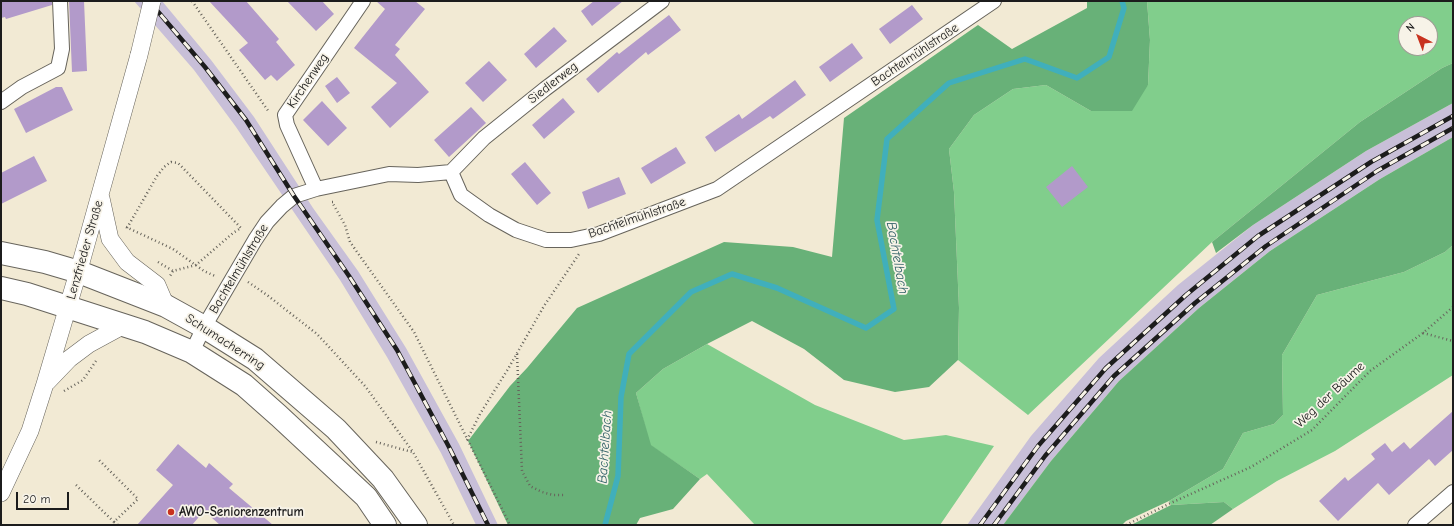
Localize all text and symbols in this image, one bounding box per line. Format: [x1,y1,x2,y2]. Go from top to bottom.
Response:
north arrow [1398,16,1438,56]
street label: Bachtelmühlstraße [868,20,962,90]
text: N [1403,20,1417,35]
street label: Kirchenweg [284,51,332,111]
street label: Siedlerweg [525,59,581,107]
street label: Bachtelmühlstraße [586,194,688,242]
street label: Lenzfrieder Straße [63,199,107,301]
water label: Bachtelbach [882,220,912,296]
street label: Bachtelmühlstraße [206,221,272,317]
street label: Schumacherring [182,311,268,373]
street label: Weg der Bäume [1292,359,1368,431]
water label: Bachtelbach [594,410,616,484]
scale bar [18,484,71,510]
text: 20 m [23,492,51,506]
place label: AWO-Seniorenzentrum [179,504,304,520]
marker: AWO-Seniorenzentrum [166,507,176,517]

